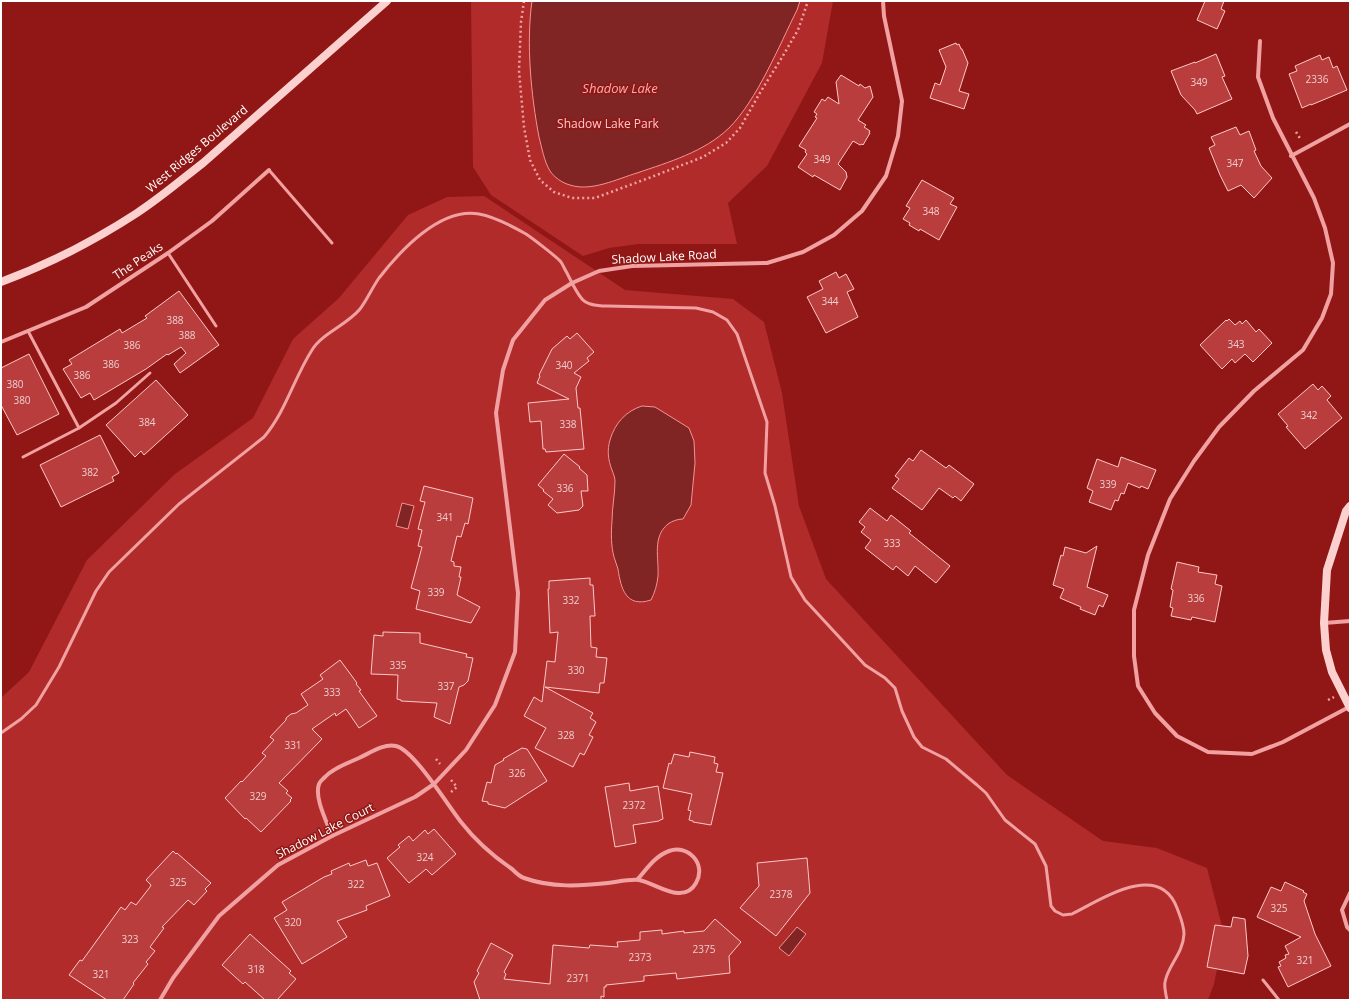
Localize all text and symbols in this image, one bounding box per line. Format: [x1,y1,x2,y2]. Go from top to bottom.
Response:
house number: 2336 [1306,72,1329,86]
house number: 349 [1190,75,1208,89]
water label: Shadow Lake [582,79,658,97]
street label: West Ridges Boulevard [142,101,251,196]
park label: Shadow Lake Park [557,115,660,132]
house number: 349 [813,152,831,166]
house number: 347 [1226,156,1244,170]
house number: 348 [922,204,940,218]
street label: The Peaks [110,238,166,283]
street label: Shadow Lake Road [611,245,717,268]
house number: 344 [821,294,839,308]
house number: 388 [166,313,184,327]
house number: 388 [178,328,196,342]
house number: 343 [1227,337,1245,351]
house number: 386 [123,338,141,352]
house number: 386 [102,357,120,371]
house number: 340 [555,358,573,372]
house number: 386 [73,368,91,382]
house number: 380 [6,377,24,391]
house number: 380 [13,393,31,407]
house number: 342 [1300,408,1318,422]
house number: 384 [138,415,156,429]
house number: 338 [559,417,577,431]
house number: 382 [81,465,99,479]
house number: 339 [1099,477,1117,491]
house number: 336 [556,481,574,495]
house number: 341 [436,510,454,524]
house number: 333 [883,536,901,550]
house number: 339 [427,585,445,599]
house number: 336 [1187,591,1205,605]
house number: 332 [562,593,580,607]
house number: 335 [389,658,407,672]
house number: 330 [567,663,585,677]
house number: 337 [437,679,455,693]
house number: 333 [323,685,341,699]
house number: 328 [557,728,575,742]
house number: 331 [284,738,302,752]
house number: 326 [508,766,526,780]
house number: 329 [249,789,267,803]
street label: Shadow Lake Court [273,798,377,863]
house number: 2372 [623,798,646,812]
house number: 324 [416,850,434,864]
house number: 325 [169,875,187,889]
house number: 322 [347,877,365,891]
house number: 2378 [770,887,793,901]
house number: 325 [1270,901,1288,915]
house number: 320 [284,915,302,929]
house number: 323 [121,932,139,946]
house number: 2375 [693,942,716,956]
house number: 2373 [629,950,652,964]
house number: 321 [1296,953,1314,967]
house number: 318 [247,962,265,976]
house number: 321 [92,967,110,981]
house number: 2371 [567,971,589,985]

